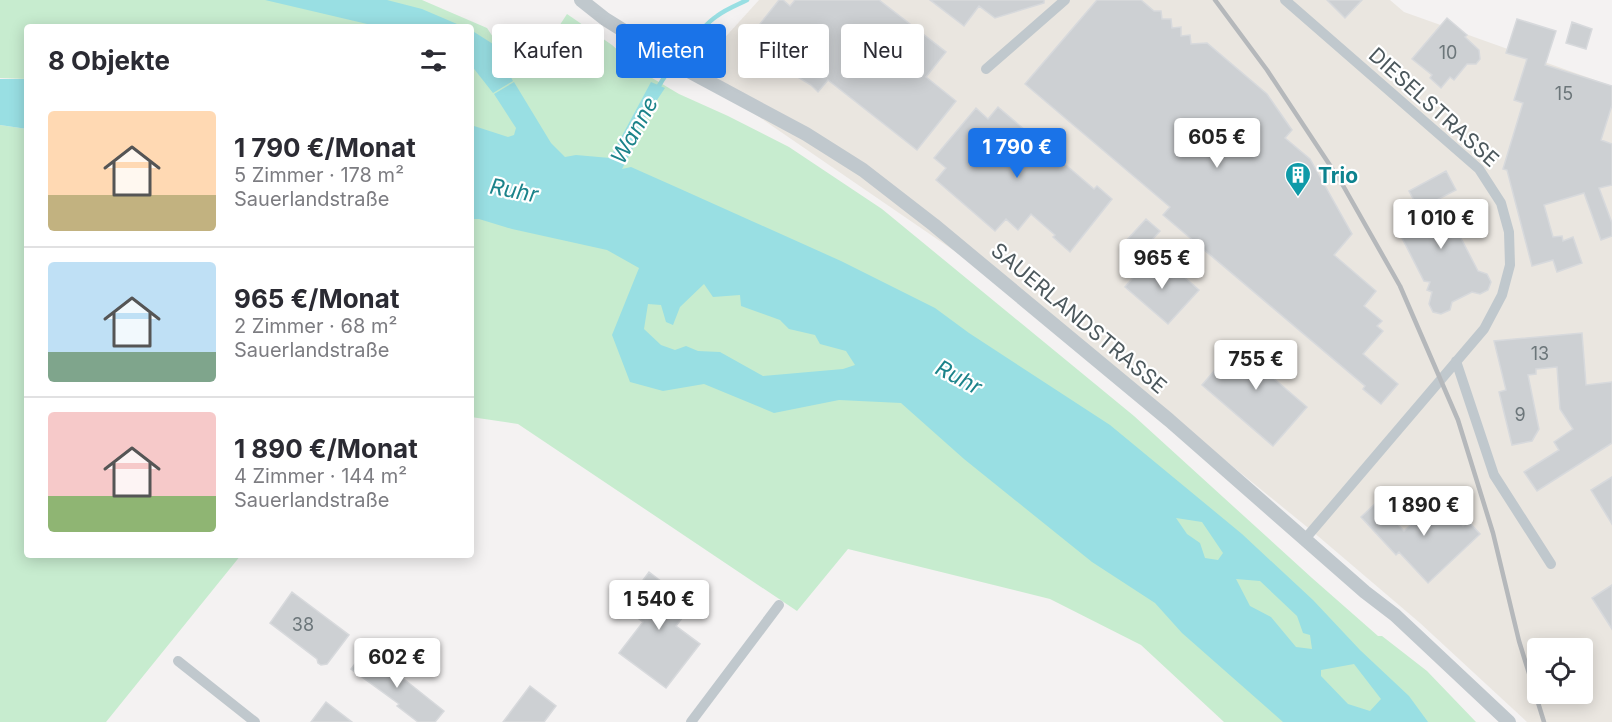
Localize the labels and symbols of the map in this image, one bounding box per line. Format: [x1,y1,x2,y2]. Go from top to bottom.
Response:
street label: DIESELSTRASSE [1364,42,1504,172]
house number: 10 [1439,42,1457,63]
house number: 15 [1555,83,1573,104]
water label: Wanne [605,92,663,168]
pin: 605 € [1175,118,1259,169]
pin: 1 790 € [962,128,1072,179]
building icon: Trio [1283,160,1313,198]
place label: Trio [1318,163,1358,188]
water label: Ruhr [488,173,541,208]
pin: 1 010 € [1386,199,1496,250]
street label: SAUERLANDSTRASSE [986,237,1172,399]
pin: 965 € [1120,239,1204,290]
pin: 755 € [1214,340,1298,391]
house number: 13 [1531,343,1549,364]
water label: Ruhr [931,354,987,400]
house number: 9 [1514,404,1526,425]
pin: 1 890 € [1369,486,1479,537]
pin: 1 540 € [604,580,714,631]
house number: 38 [292,614,314,635]
pin: 602 € [355,638,439,689]

